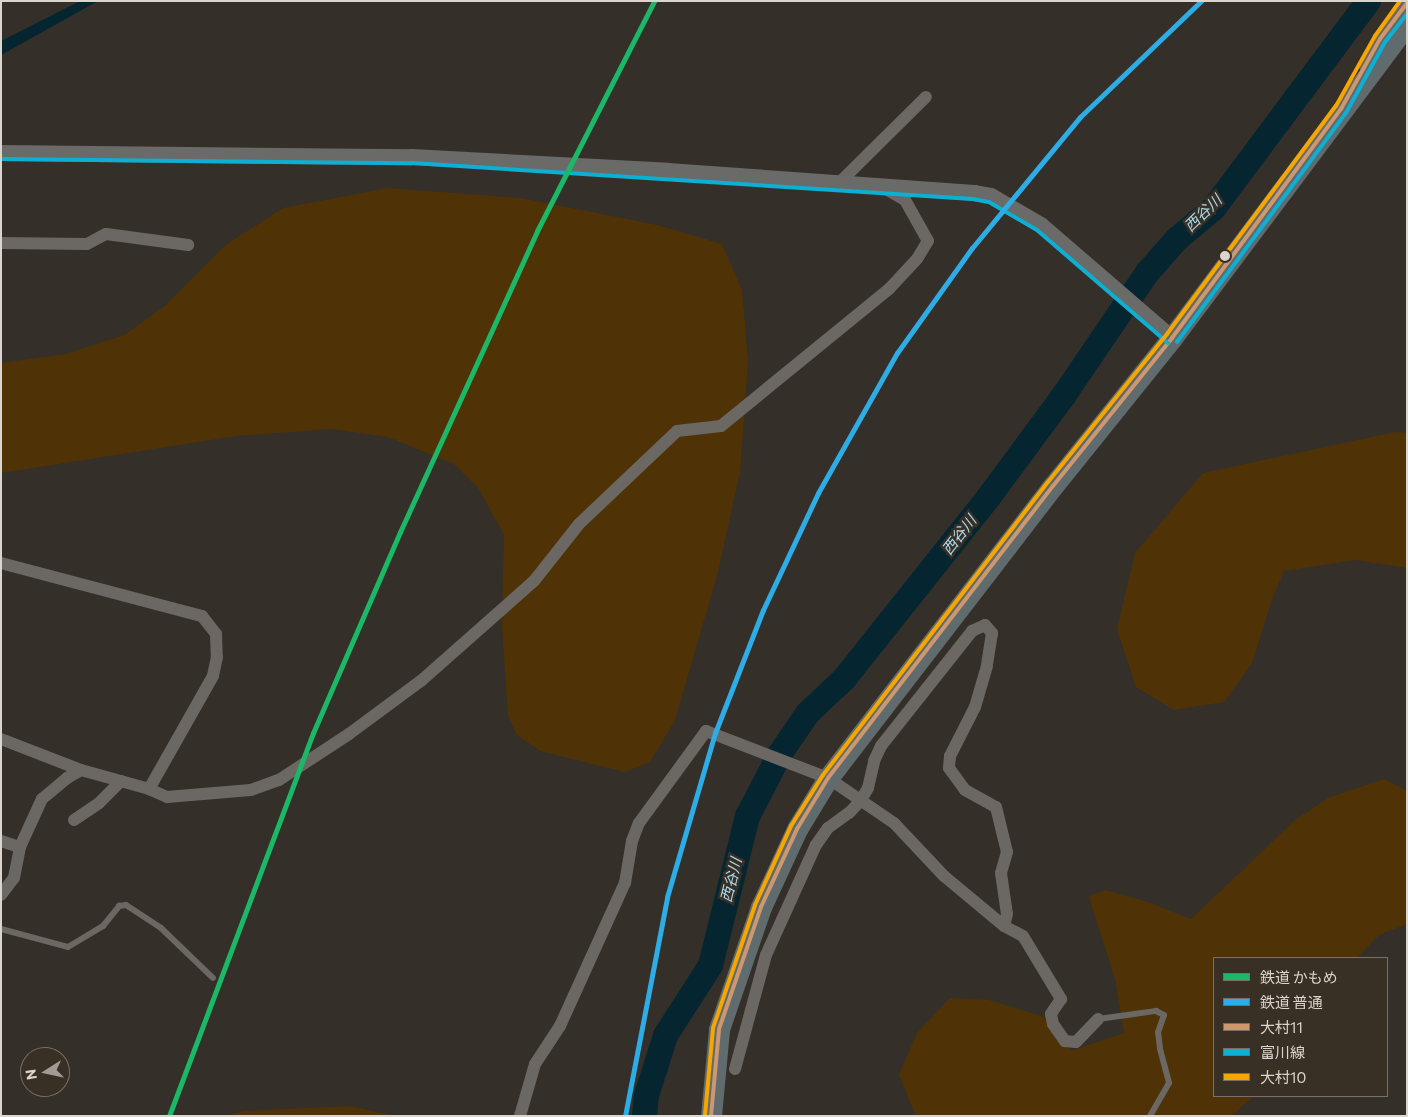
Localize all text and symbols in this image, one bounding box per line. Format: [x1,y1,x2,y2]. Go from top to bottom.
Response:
water label: 西谷川 [1181,191,1225,235]
unlabelled marker [1220,251,1230,261]
water label: 西谷川 [938,512,980,558]
water label: 西谷川 [717,856,745,904]
legend [1213,957,1388,1097]
text: 鉄道 かもめ [1260,968,1338,986]
text: 鉄道 普通 [1260,993,1323,1011]
text: 大村11 [1260,1018,1303,1036]
text: 富川線 [1260,1043,1305,1061]
north arrow [20,1047,70,1097]
text: N [21,1068,40,1081]
text: 大村10 [1260,1068,1306,1086]

